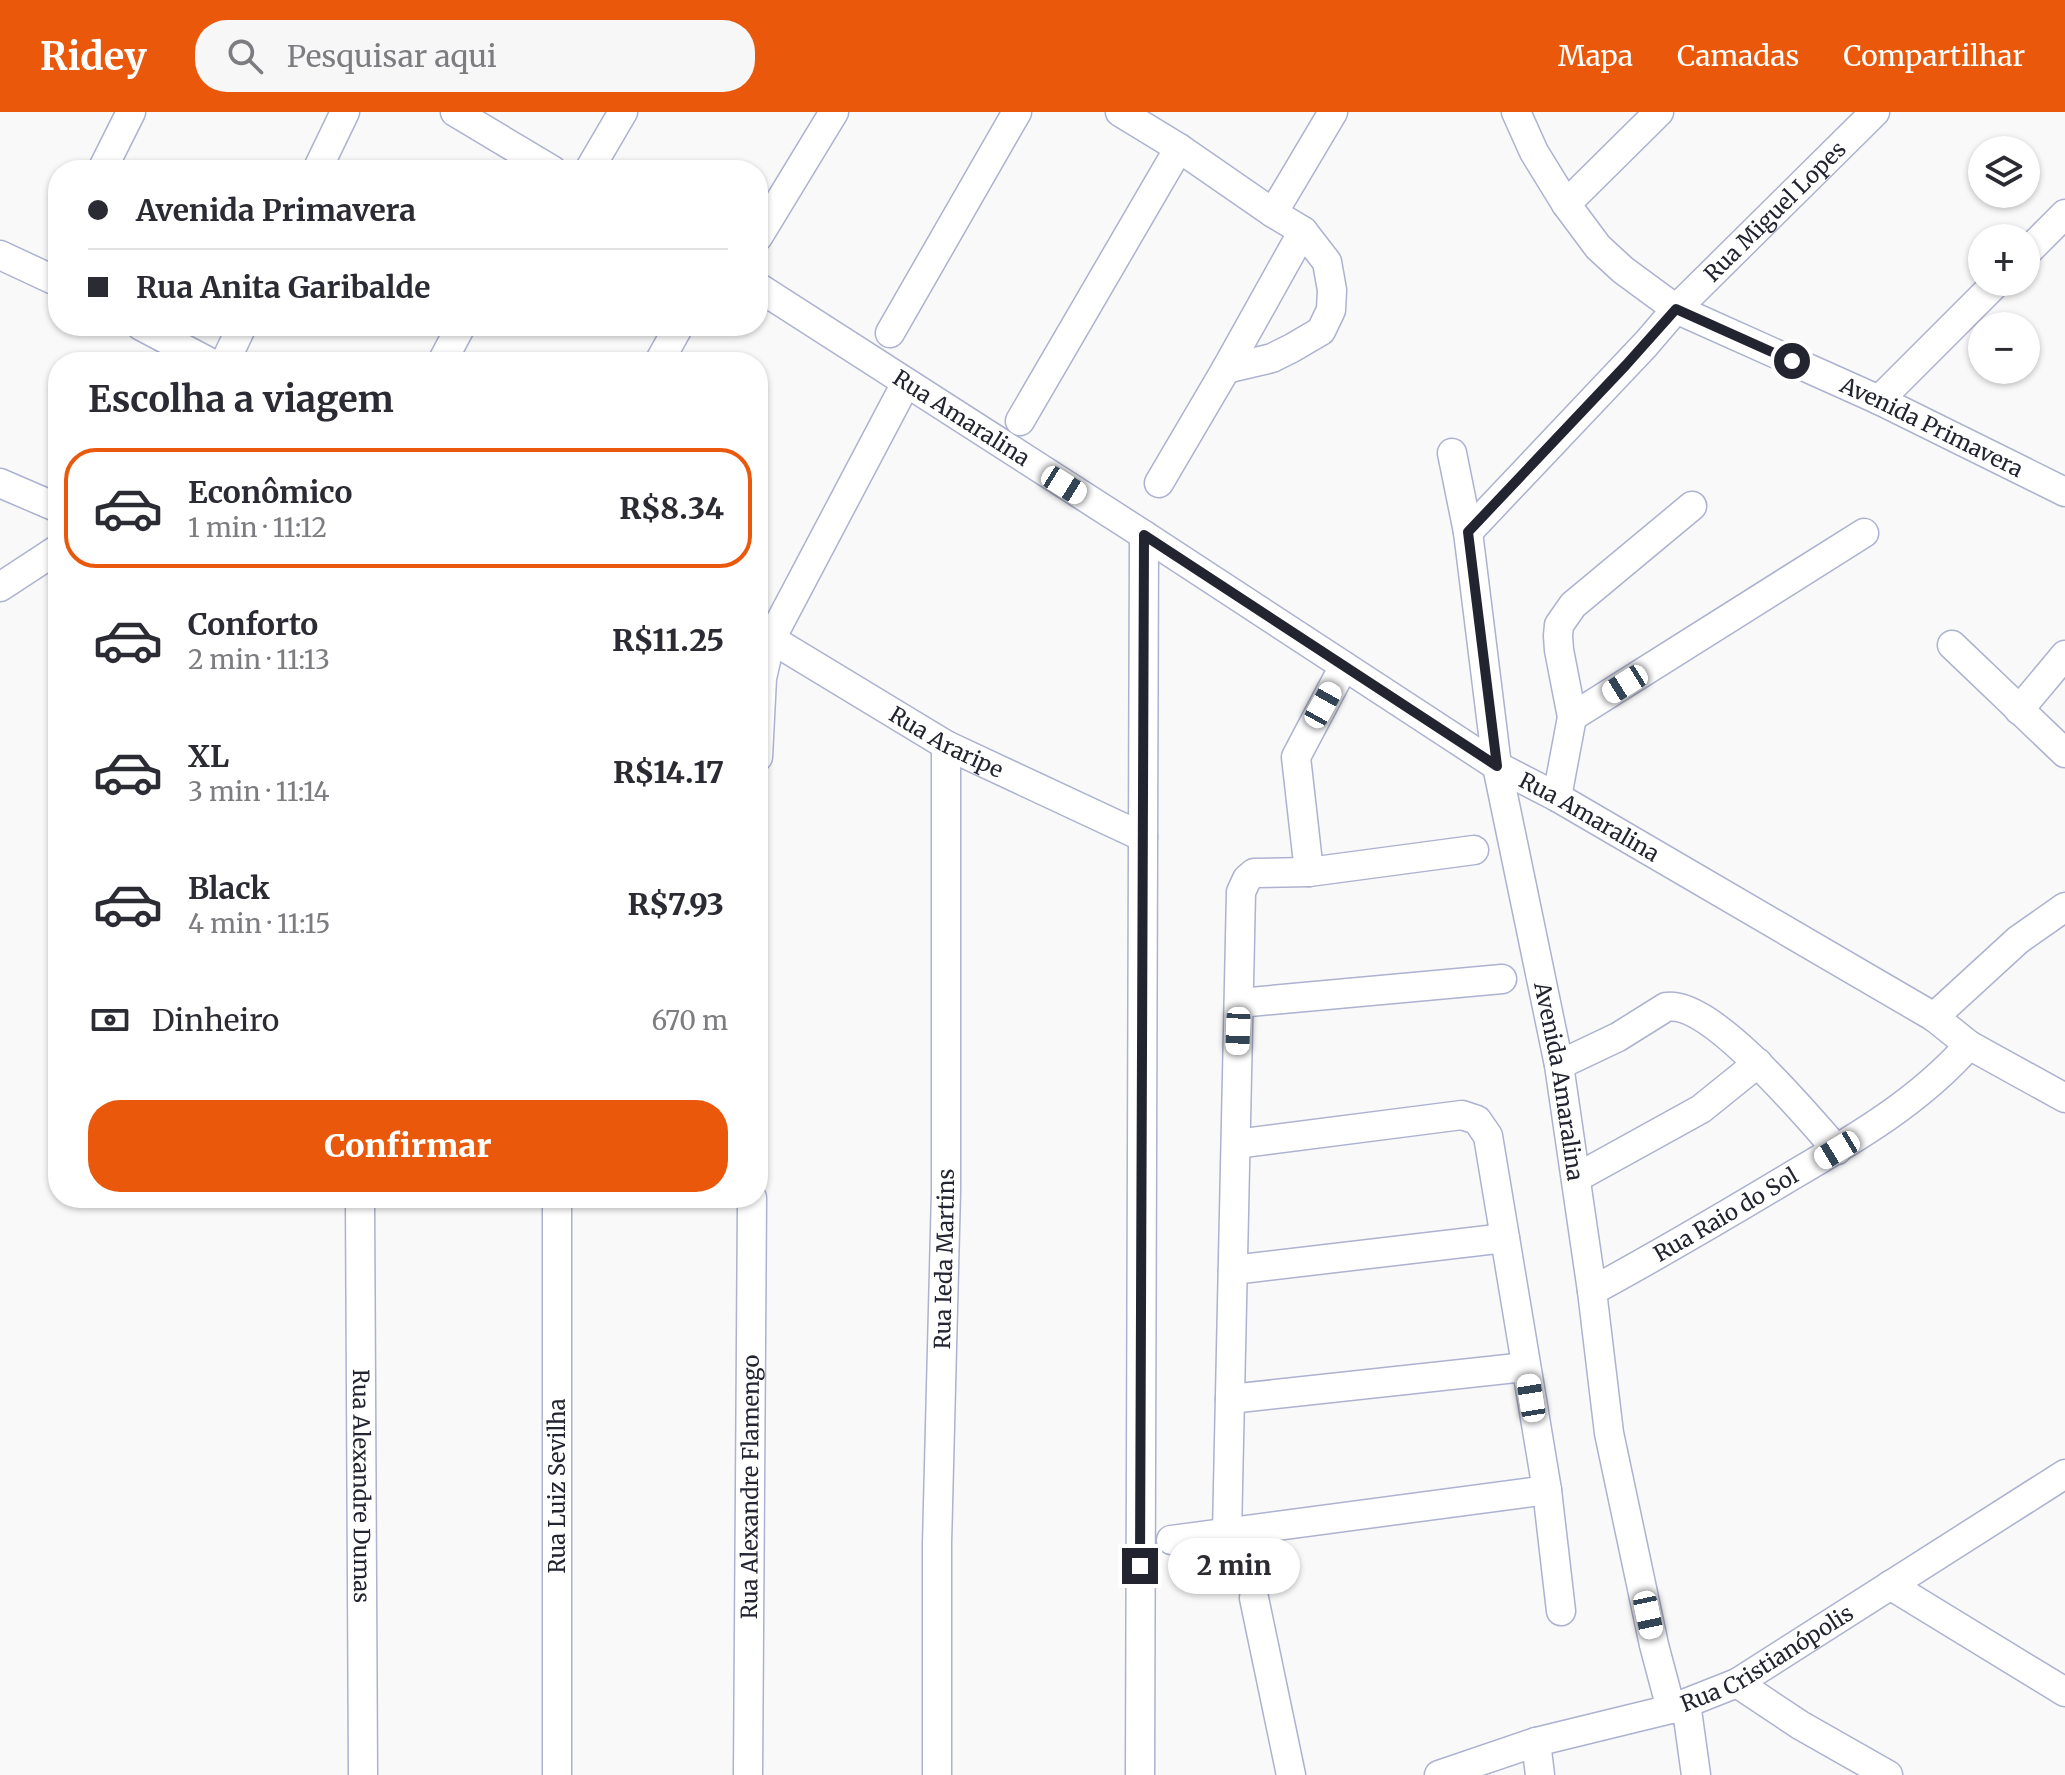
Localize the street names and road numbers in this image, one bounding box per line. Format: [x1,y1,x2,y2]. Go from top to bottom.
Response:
street label: Rua Miguel Lopes [1698,135,1852,287]
street label: Rua Amaralina [888,364,1035,472]
street label: Avenida Primavera [1835,370,2028,483]
street label: Rua Araripe [884,700,1008,784]
street label: Rua Amaralina [1514,766,1665,868]
street label: Avenida Amaralina [1528,979,1590,1183]
street label: Rua Raio do Sol [1649,1161,1803,1268]
street label: Rua Ieda Martins [928,1169,960,1350]
street label: Rua Alexandre Flamengo [735,1354,765,1619]
street label: Rua Alexandre Dumas [347,1369,376,1603]
street label: Rua Luiz Sevilha [543,1398,571,1573]
street label: Rua Cristianópolis [1676,1599,1858,1718]

